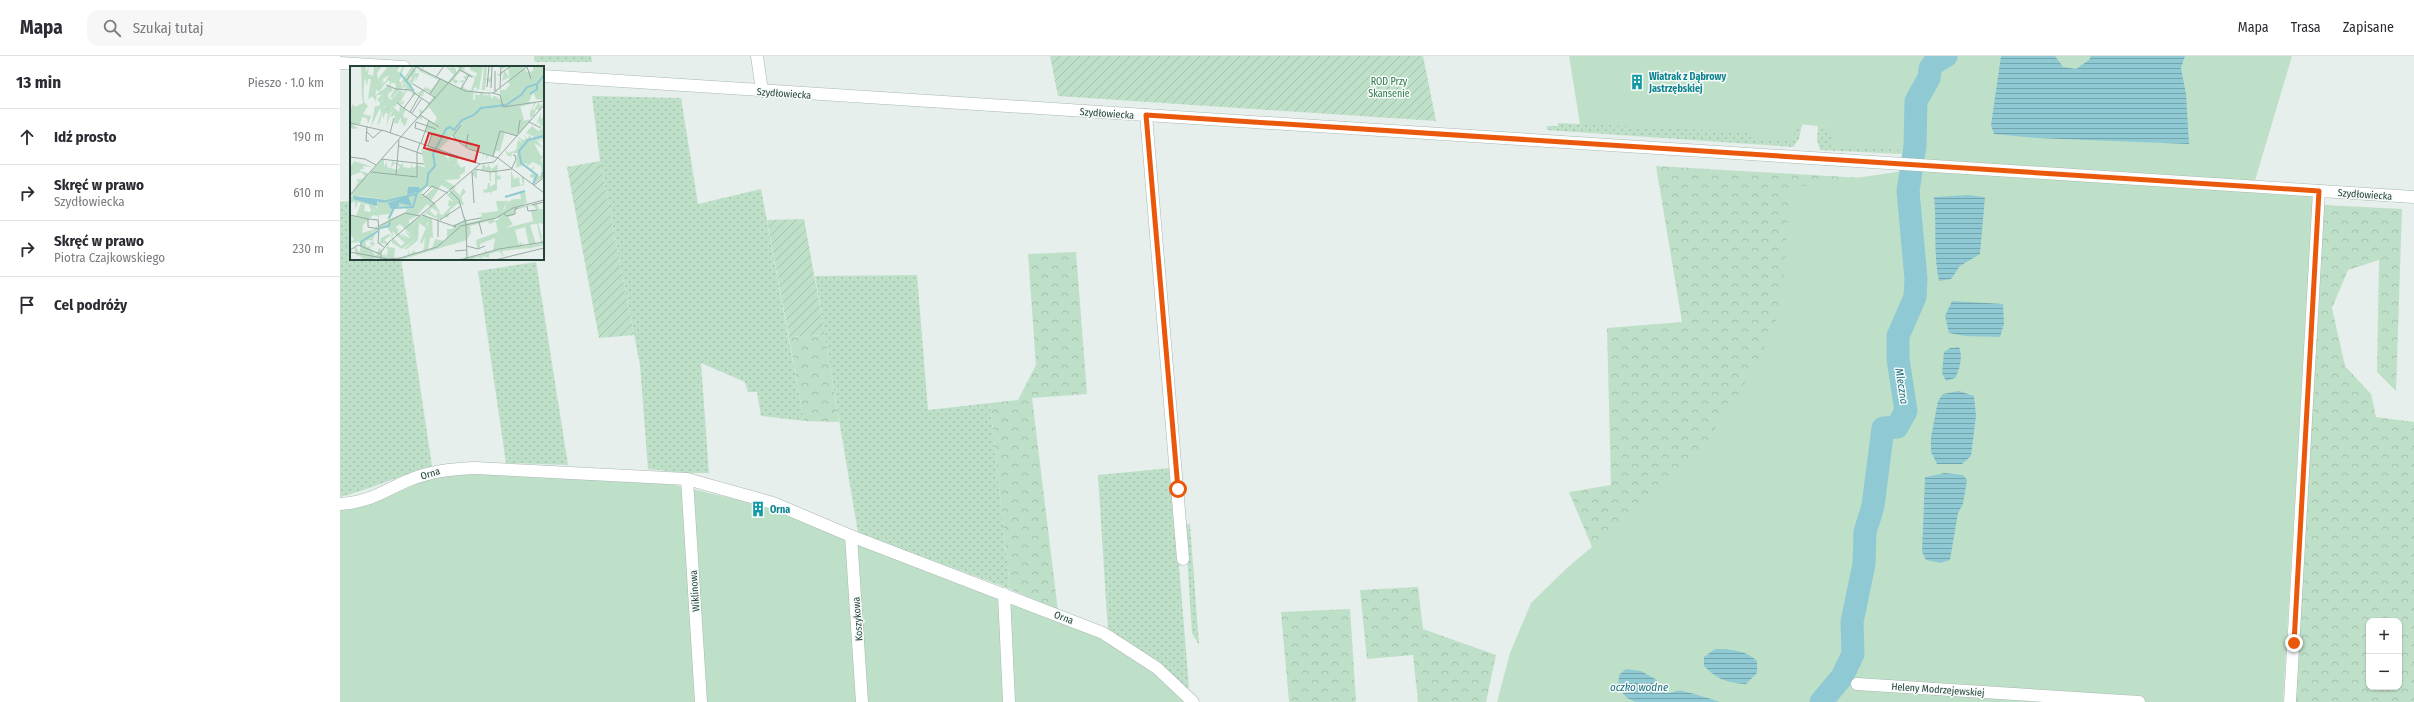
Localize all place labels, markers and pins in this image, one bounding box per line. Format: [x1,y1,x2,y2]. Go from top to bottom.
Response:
place label: Wiatrak z Dąbrowy Jastrzębskiej [1648,71,1726,95]
building icon: Wiatrak z Dąbrowy Jastrzębskiej [1628,73,1646,91]
building icon: Orna [749,500,767,518]
place label: Orna [770,504,790,516]

